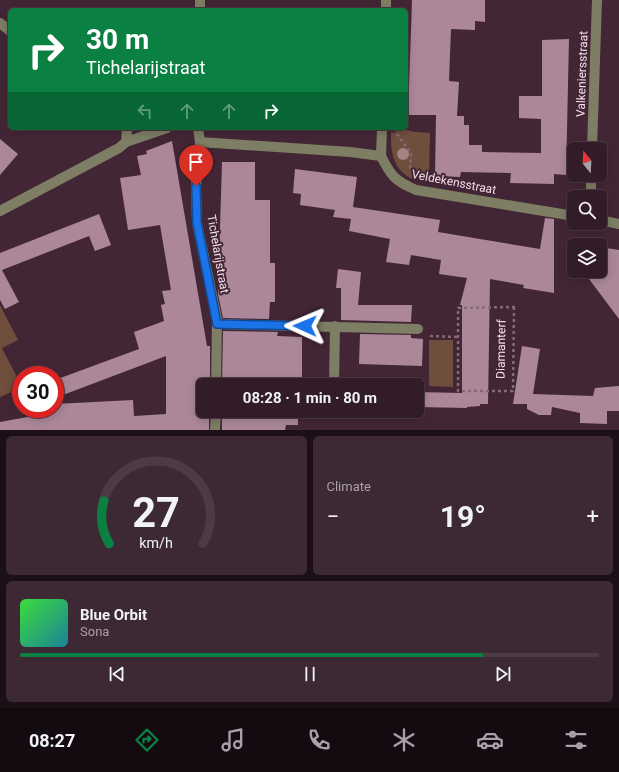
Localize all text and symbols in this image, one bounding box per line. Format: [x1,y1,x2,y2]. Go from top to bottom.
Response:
text: 30 m [86,23,149,56]
icon: right [20,24,72,76]
street label: Valkeniersstraat [573,31,591,117]
text: Tichelarijstraat [86,57,205,78]
icon: left [134,100,156,122]
icon: ahead [176,100,198,122]
icon: ahead [218,100,240,122]
icon: right [260,100,282,122]
north arrow [567,142,607,182]
map controls [567,142,607,278]
pin [179,145,213,186]
icon: arrive [185,151,207,173]
street label: Veldekensstraat [411,167,498,197]
button: search [567,190,607,230]
street label: Tichelarijstraat [204,214,232,294]
button: layers [567,238,607,278]
position arrow [284,305,326,347]
street label: Diamanterf [493,318,509,379]
speed limit sign: 30 [12,366,64,418]
text: 08:28 · 1 min · 80 m [243,389,377,407]
text: Climate [327,479,371,494]
text: 27 [132,487,180,536]
text: 19° [440,499,486,534]
text: − [327,504,339,529]
text: + [587,504,599,529]
text: km/h [139,534,173,550]
text: Blue Orbit [80,606,147,624]
text: Sona [80,624,109,639]
icon: previous [106,663,128,685]
icon: pause [299,663,321,685]
icon: next [492,663,514,685]
icon: directions [133,726,161,754]
icon: music [219,726,247,754]
icon: phone [305,726,333,754]
icon: climate [390,726,418,754]
icon: car [476,726,504,754]
icon: filters [562,726,590,754]
text: 08:27 [29,730,75,751]

